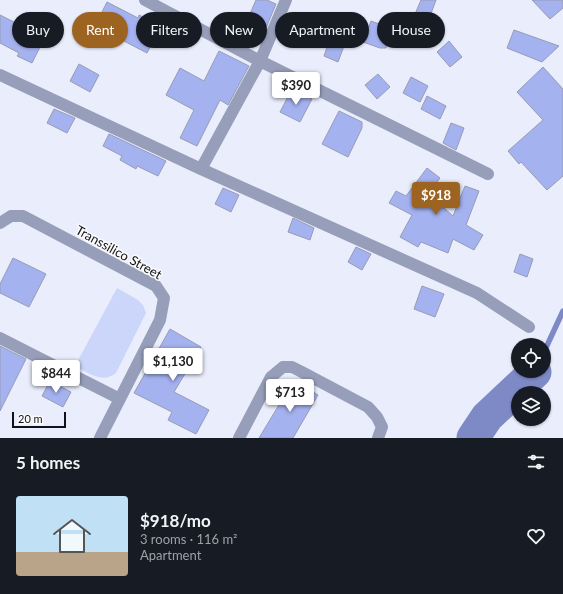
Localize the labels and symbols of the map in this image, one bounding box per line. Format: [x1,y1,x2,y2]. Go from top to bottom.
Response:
pin: $390 [272,72,320,106]
pin: $918 [412,182,460,216]
street label: Transsilico Street [73,222,165,282]
pin: $1,130 [140,348,206,382]
pin: $844 [32,360,80,394]
pin: $713 [266,379,314,413]
scale bar [12,410,66,429]

